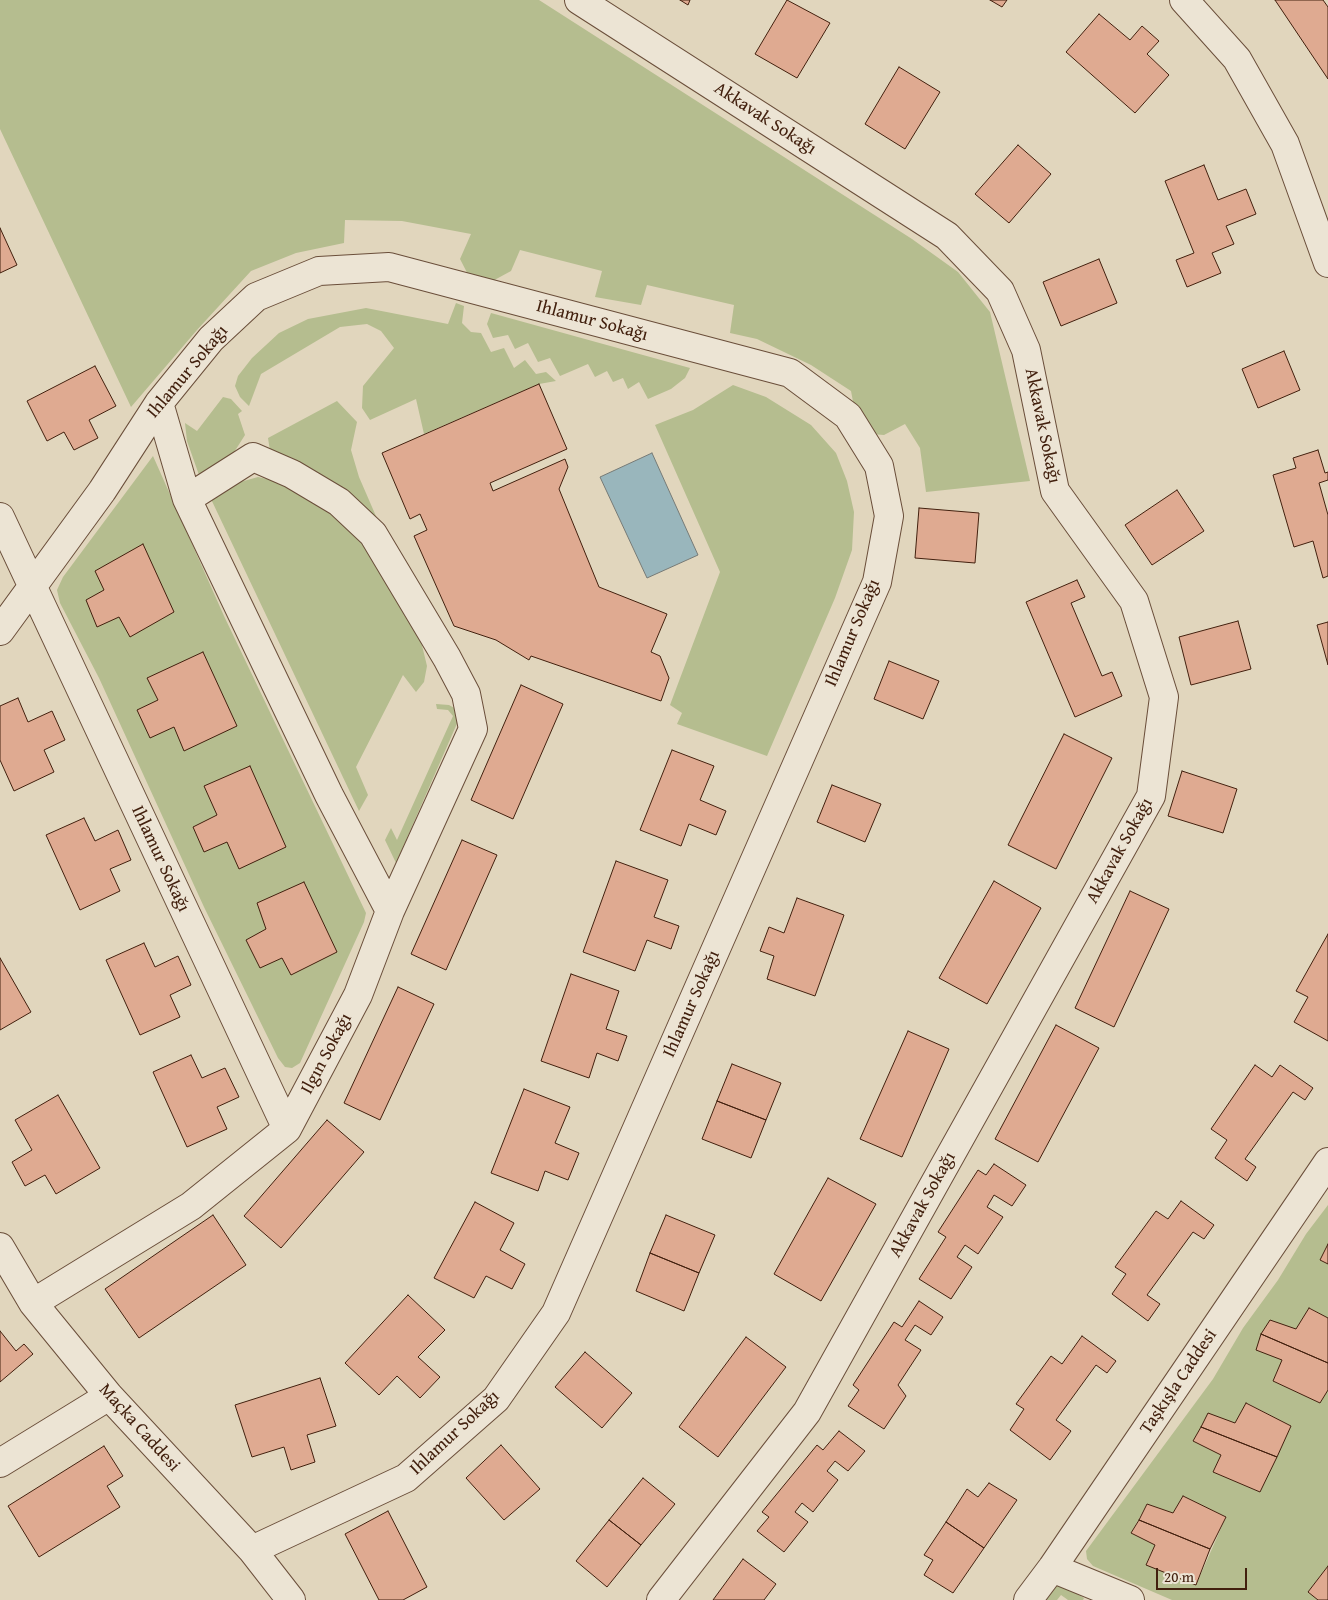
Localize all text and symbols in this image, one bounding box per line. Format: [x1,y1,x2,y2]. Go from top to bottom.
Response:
street label: Akkavak Sokağı [710,78,820,160]
street label: Ihlamur Sokağı [534,296,650,346]
street label: Ihlamur Sokağı [143,321,233,423]
street label: Akkavak Sokağı [1019,366,1065,486]
street label: Ihlamur Sokağı [821,576,885,690]
street label: Akkavak Sokağı [1082,794,1158,908]
street label: Ihlamur Sokağı [126,802,194,916]
street label: Ihlamur Sokağı [659,947,725,1061]
street label: Ilgın Sokağı [297,1010,357,1098]
street label: Akkavak Sokağı [885,1148,961,1262]
street label: Taşkışla Caddesi [1136,1325,1222,1439]
street label: Maçka Caddesi [94,1380,184,1476]
street label: Ihlamur Sokağı [406,1386,504,1480]
scale bar [1158,1558,1249,1590]
text: 20 m [1164,1566,1194,1587]

